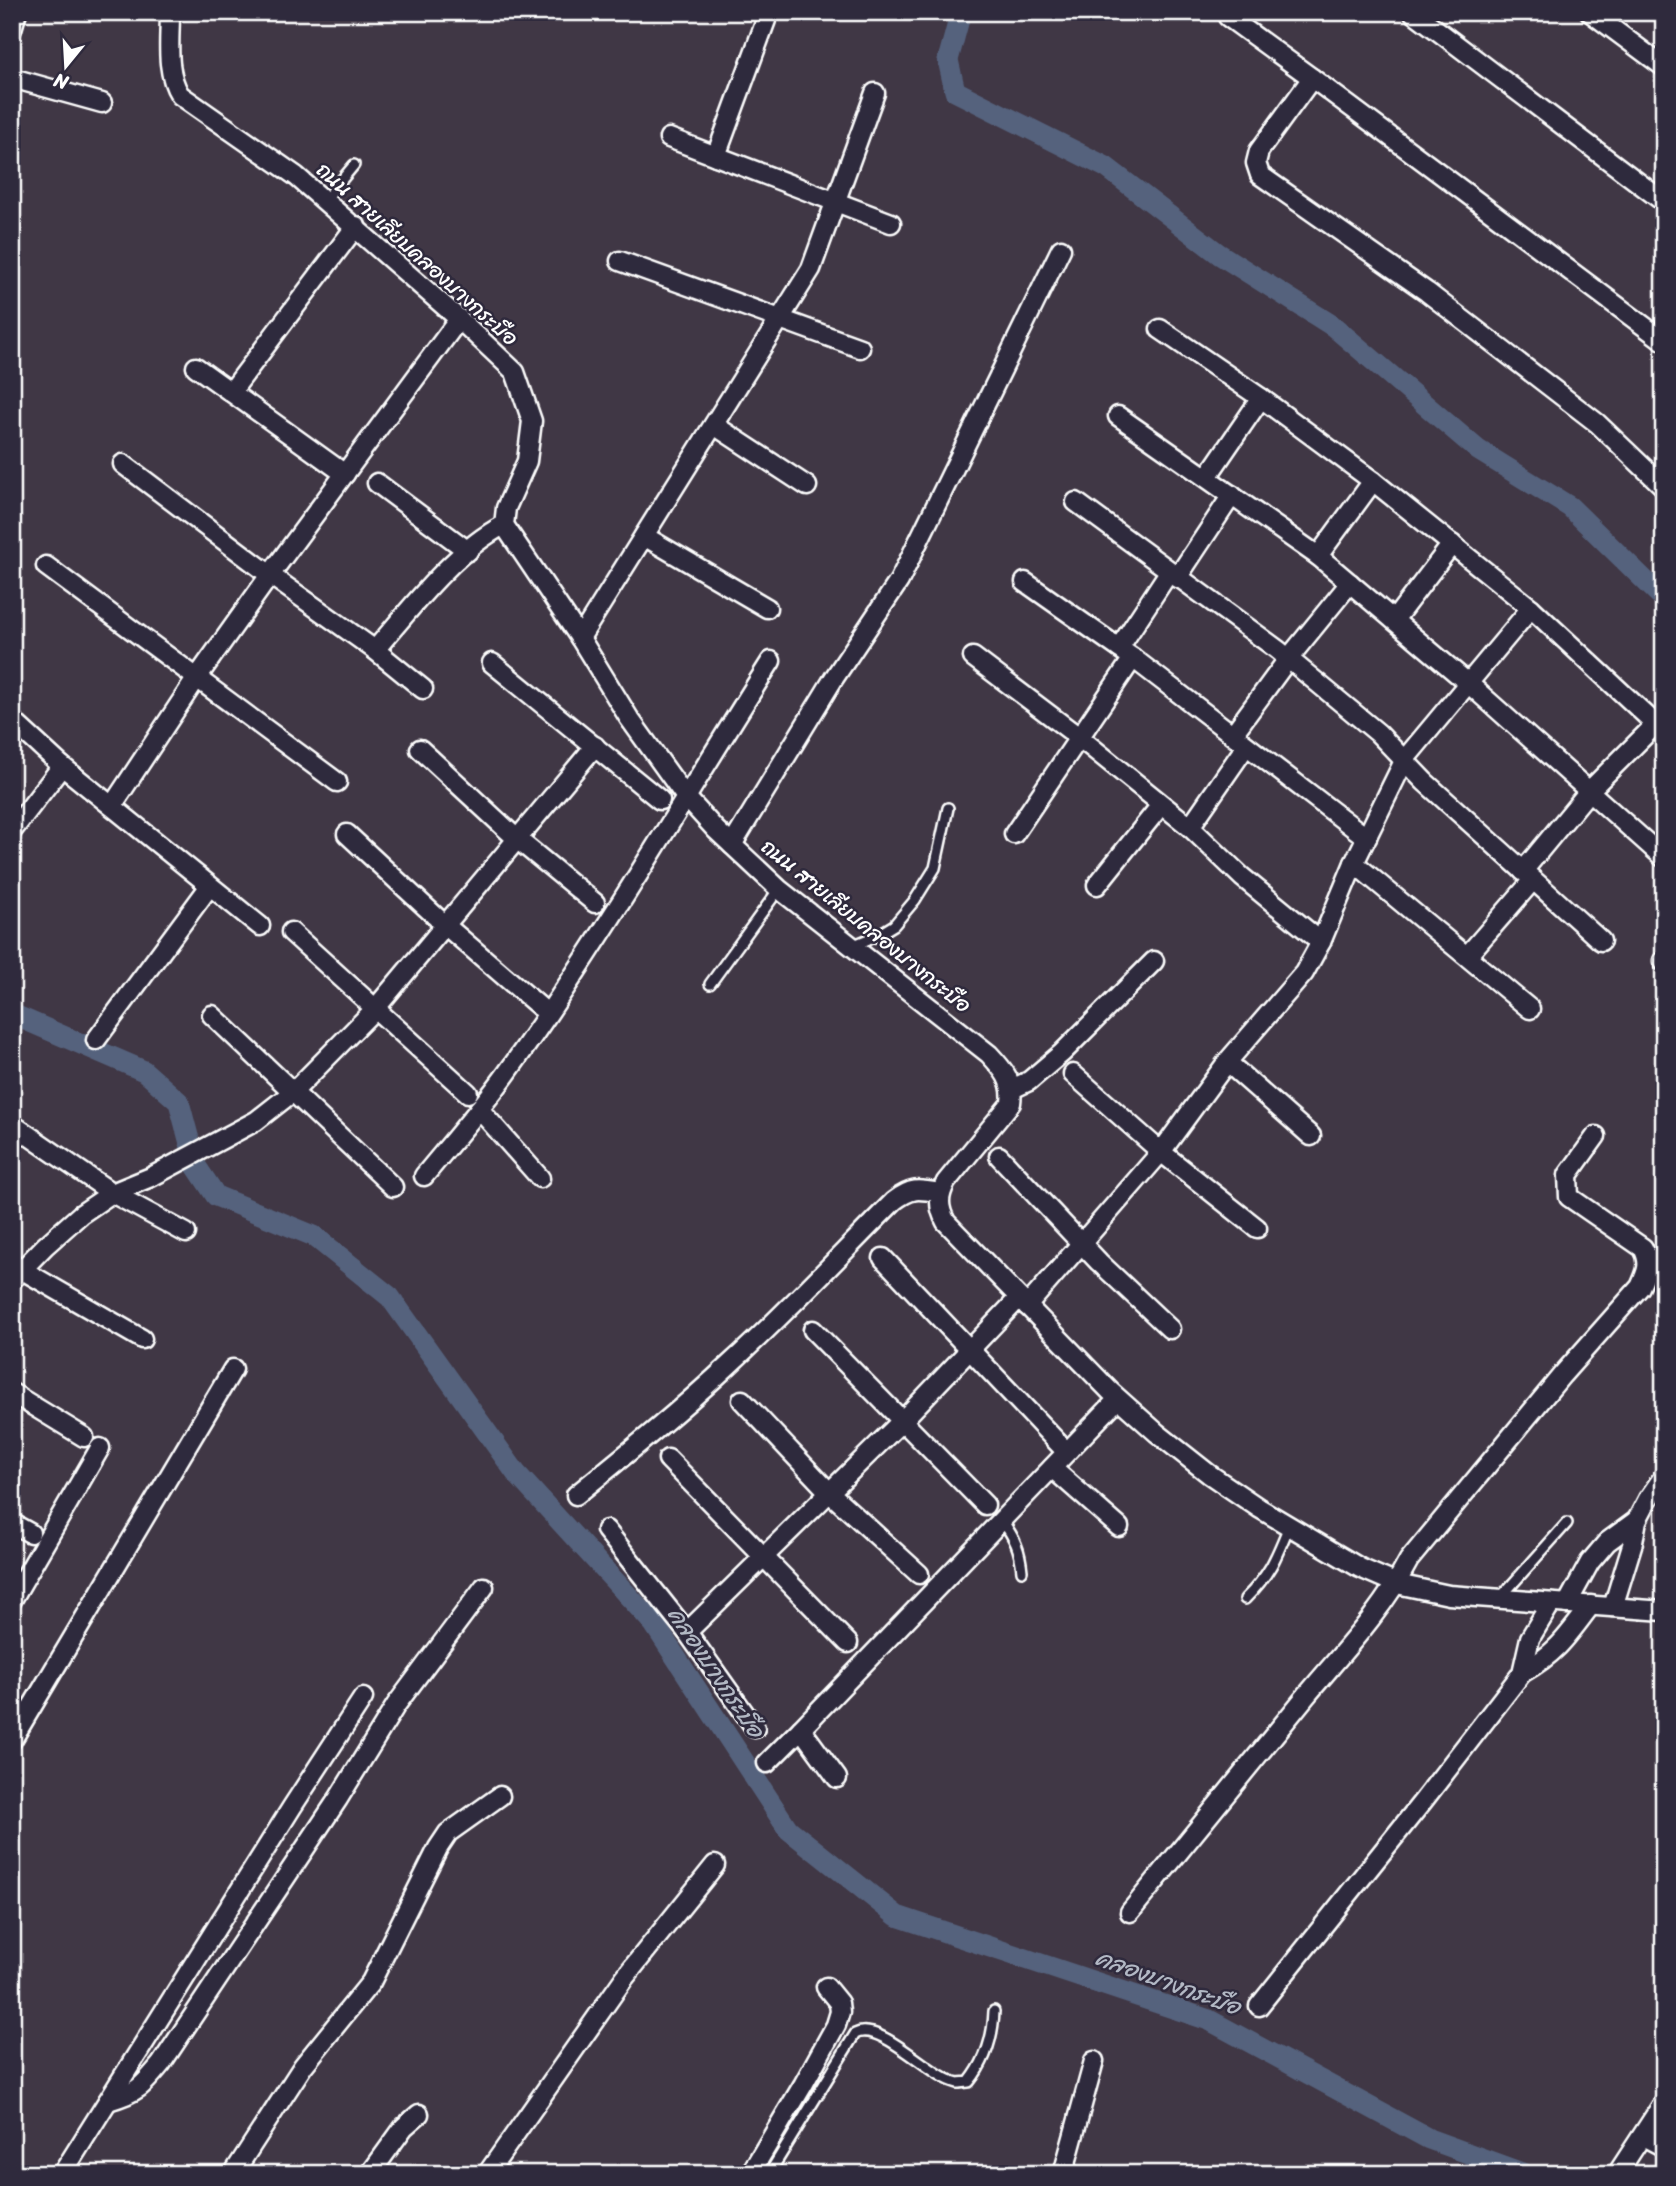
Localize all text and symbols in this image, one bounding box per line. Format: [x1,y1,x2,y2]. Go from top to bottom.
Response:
north arrow [32,32,102,102]
text: N [49,64,73,100]
street label: ถนน สายเลียบคลองบางกระบือ [307,152,527,356]
street label: ถนน สายเลียบคลองบางกระบือ [752,829,980,1023]
water label: คลองบางกระบือ [656,1598,776,1748]
water label: คลองบางกระบือ [1090,1937,1248,2028]

